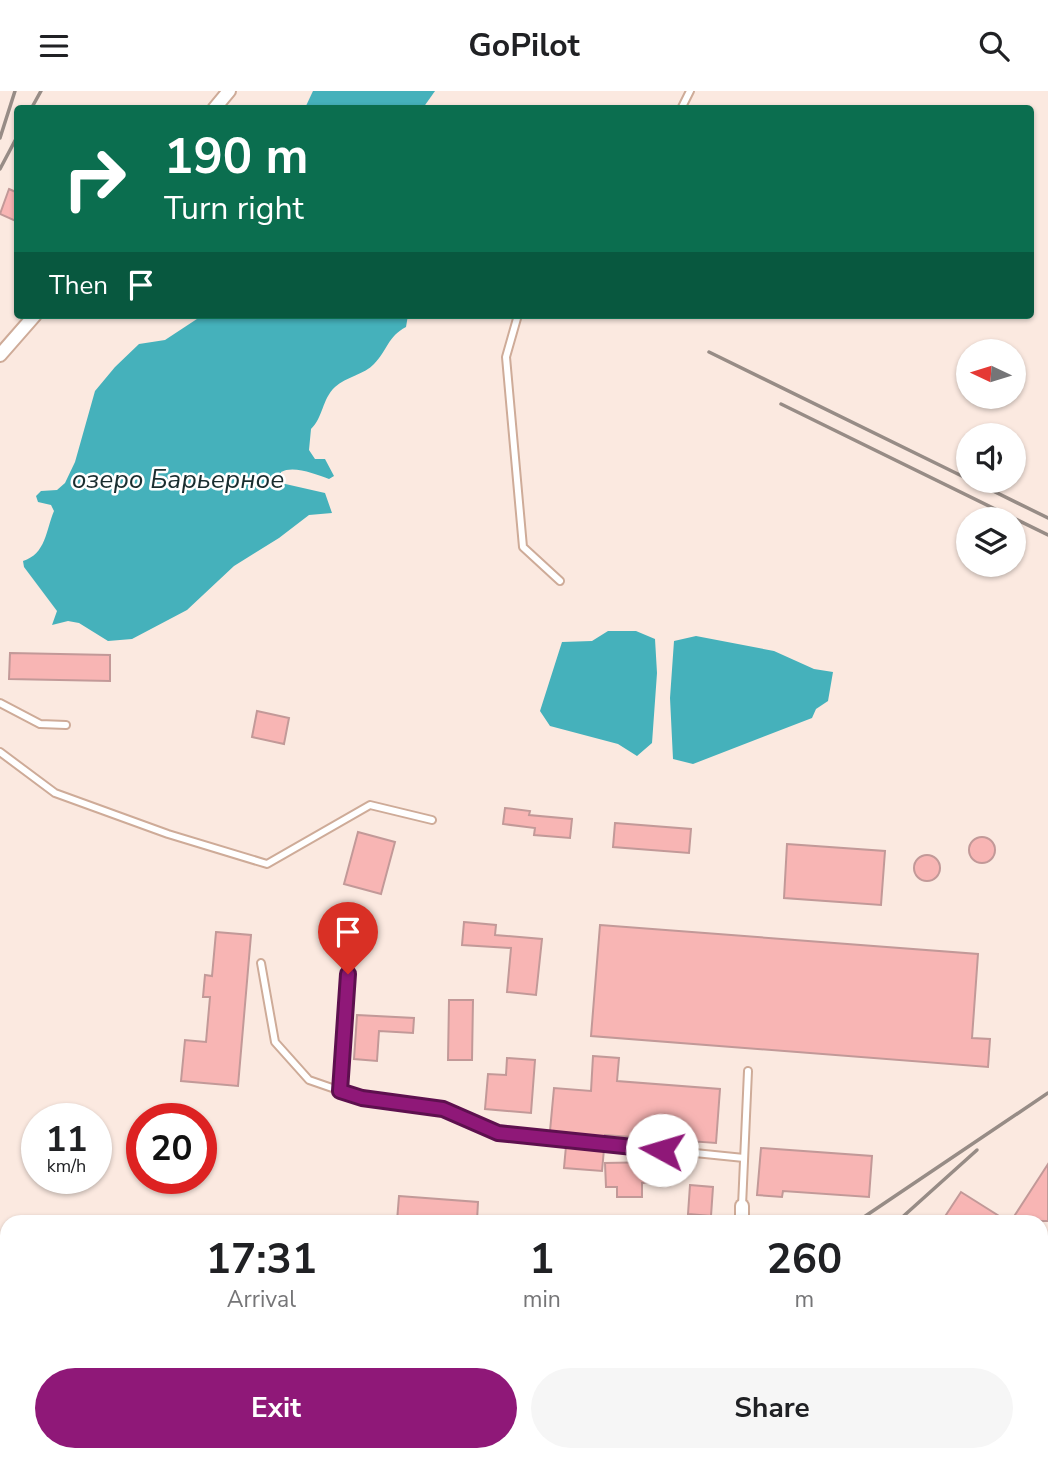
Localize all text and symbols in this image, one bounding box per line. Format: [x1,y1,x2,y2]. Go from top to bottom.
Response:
text: GoPilot [468,24,580,67]
icon: menu [35,27,73,65]
icon: search [975,27,1013,65]
text: 190 m [164,123,308,190]
icon: right [49,133,140,224]
text: Turn right [164,187,304,230]
icon: arrive [122,266,160,304]
text: Then [49,268,108,303]
north arrow [956,339,1026,409]
map controls [956,339,1026,577]
button: sound [956,423,1026,493]
water label: озеро Барьерное [72,462,284,497]
button: layers [956,507,1026,577]
pin [318,902,378,974]
icon: arrive [329,913,367,951]
speed limit sign: 20 [126,1103,217,1194]
position arrow [625,1113,699,1187]
text: 11 [45,1116,88,1163]
text: km/h [47,1154,86,1178]
text: 17:31 [206,1231,317,1288]
text: 1 [529,1231,554,1288]
text: 260 [767,1231,842,1288]
text: Arrival [227,1284,296,1315]
text: min [523,1284,561,1315]
text: m [795,1284,814,1315]
button: Exit [35,1368,517,1448]
button: Share [531,1368,1013,1448]

